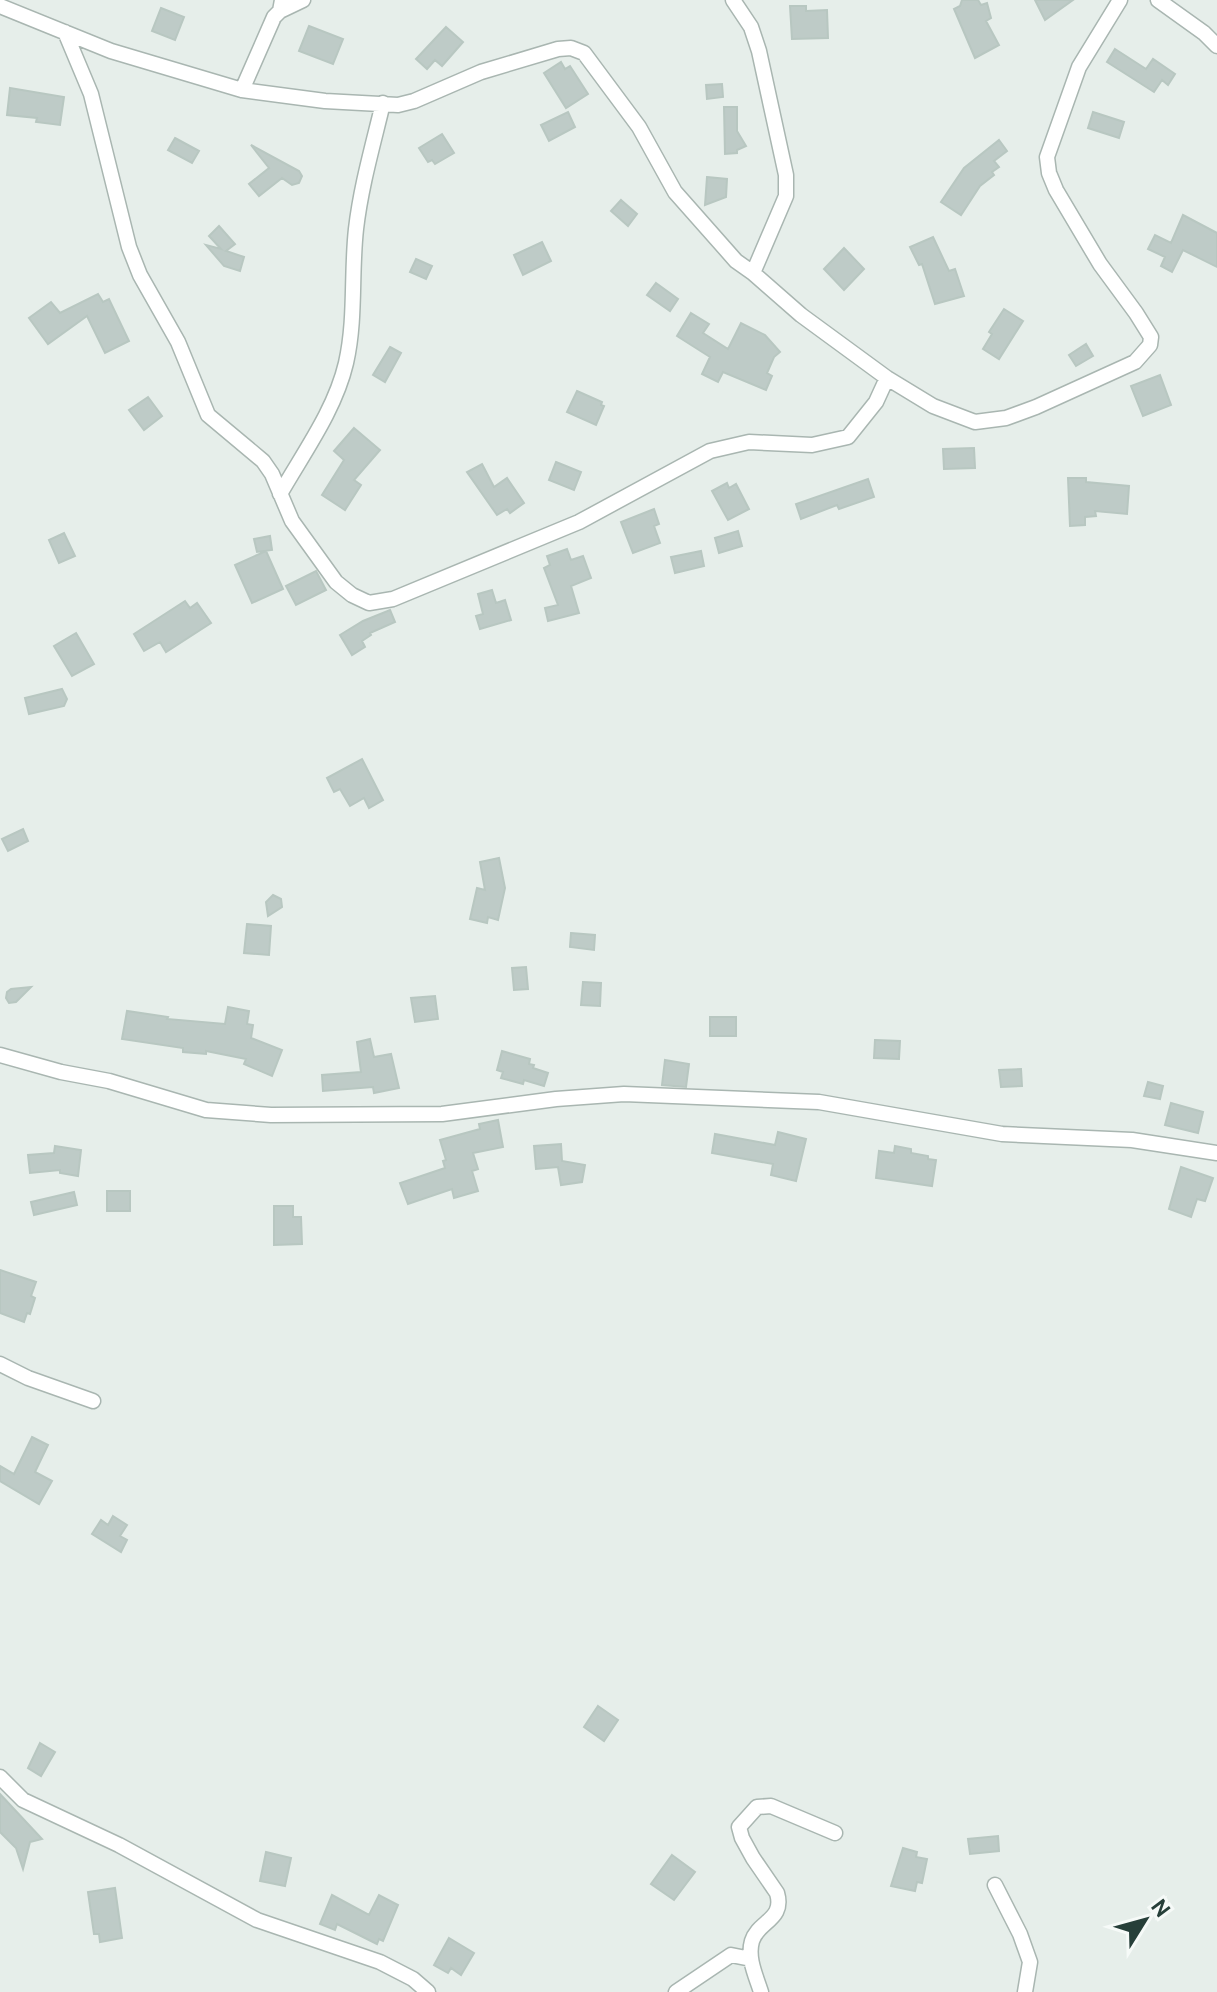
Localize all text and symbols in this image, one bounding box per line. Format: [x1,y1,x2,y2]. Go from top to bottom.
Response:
north arrow [1105,1880,1185,1960]
text: N [1145,1894,1176,1923]

